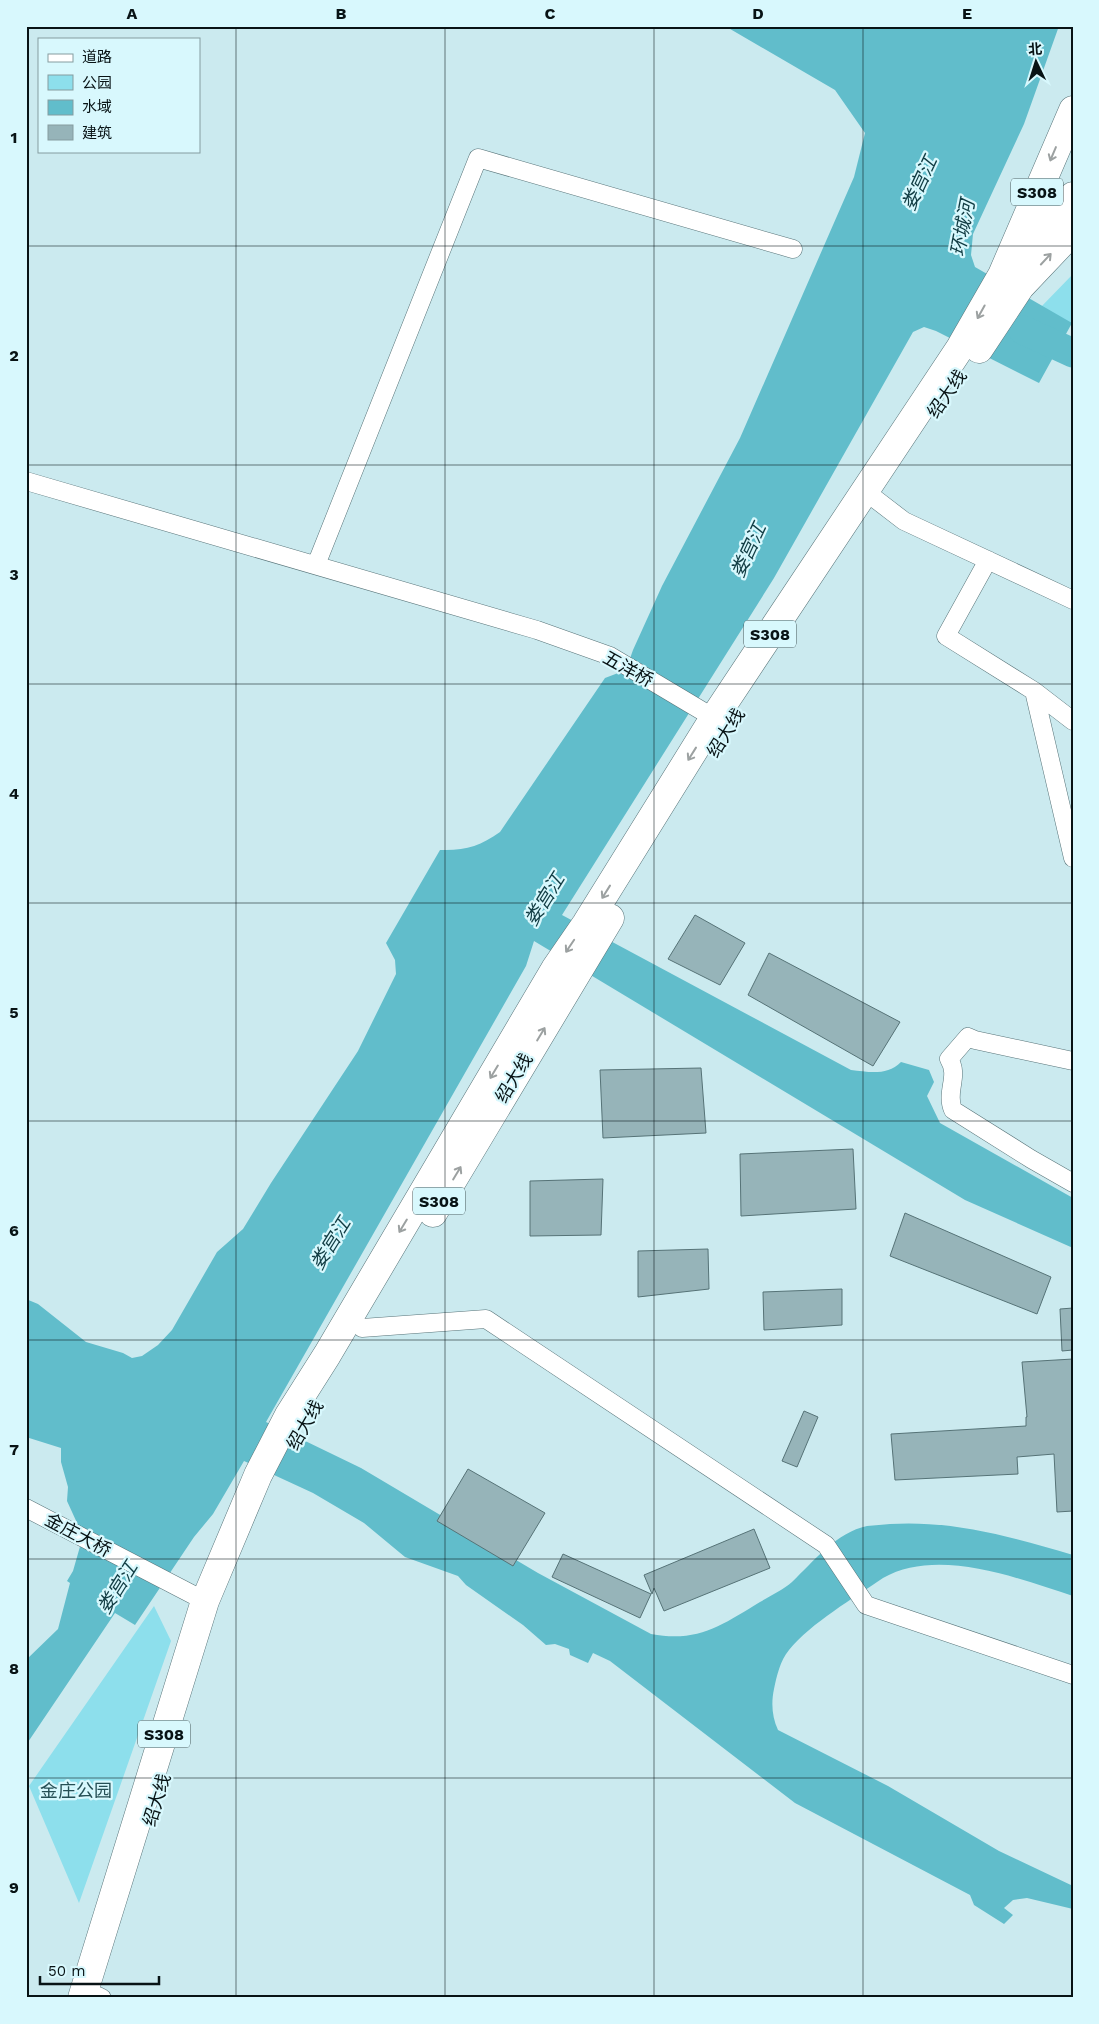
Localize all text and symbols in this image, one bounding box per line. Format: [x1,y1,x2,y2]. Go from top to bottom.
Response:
text: A [127,4,138,23]
text: B [336,4,347,23]
text: C [545,4,556,23]
text: D [752,4,764,23]
text: E [962,4,972,23]
legend [38,38,200,152]
north arrow [1012,38,1062,88]
text: 北 [1028,41,1043,58]
text: 道路 [82,48,112,66]
text: 公园 [82,74,112,92]
text: 水域 [82,98,112,116]
text: 建筑 [82,124,112,142]
text: 1 [11,128,17,147]
one-way arrow [1048,146,1058,161]
water label: 娄宫江 [897,151,943,214]
road number: S308 [1011,178,1063,206]
water label: 环城河 [946,194,980,258]
one-way arrow [1040,253,1052,265]
one-way arrow [976,304,986,319]
text: 2 [9,346,19,365]
street label: 绍大线 [923,366,971,422]
water label: 娄宫江 [726,518,772,581]
text: 3 [9,565,19,584]
road number: S308 [744,620,796,648]
street label: 五洋桥 [600,646,657,691]
street label: 绍大线 [702,704,749,761]
one-way arrow [686,746,696,760]
text: 4 [9,784,19,803]
water label: 娄宫江 [520,867,570,930]
one-way arrow [600,884,610,898]
one-way arrow [565,939,575,953]
text: 5 [9,1003,19,1022]
one-way arrow [537,1028,547,1042]
street label: 绍大线 [491,1049,536,1106]
one-way arrow [489,1064,499,1078]
one-way arrow [452,1166,462,1180]
road number: S308 [413,1188,465,1214]
water label: 娄宫江 [306,1211,356,1274]
one-way arrow [397,1219,407,1233]
text: 6 [9,1221,19,1240]
street label: 绍大线 [282,1396,327,1453]
text: 7 [9,1440,19,1459]
street label: 金庄大桥 [42,1508,115,1561]
water label: 娄宫江 [93,1555,143,1618]
text: 8 [9,1659,19,1678]
road number: S308 [138,1720,190,1748]
street label: 绍大线 [139,1771,174,1829]
park label: 金庄公园 [40,1780,112,1801]
text: 9 [9,1878,19,1897]
scale bar [40,1954,159,1986]
text: 50 m [48,1962,85,1980]

